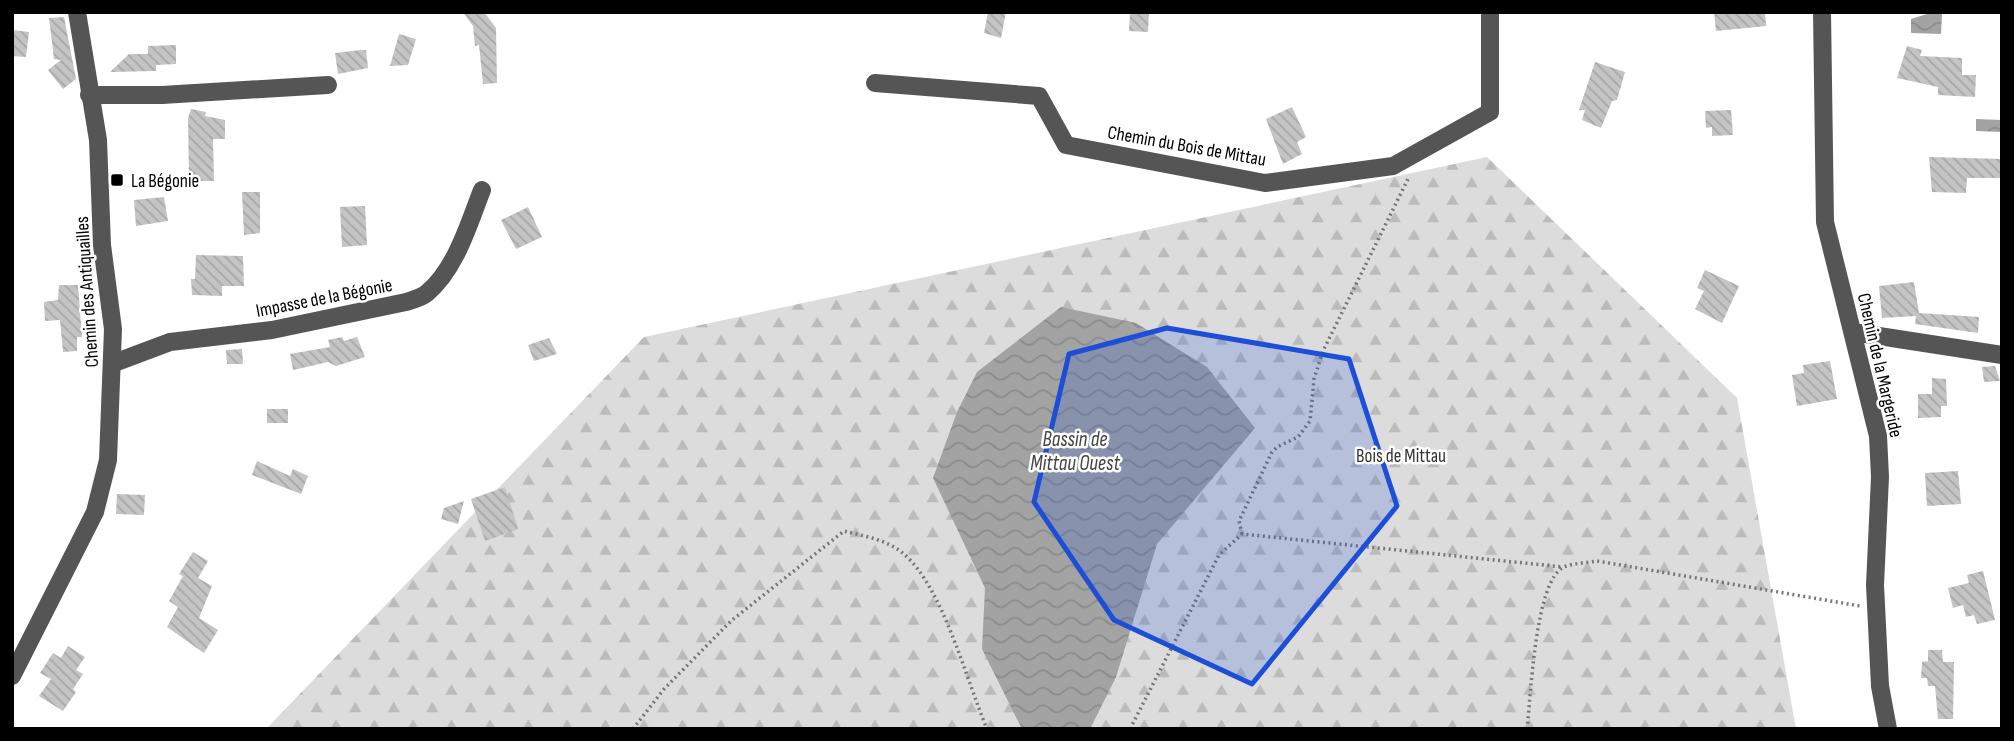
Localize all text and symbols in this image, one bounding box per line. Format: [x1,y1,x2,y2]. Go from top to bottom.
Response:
street label: Chemin du Bois de Mittau [1106,121,1268,172]
place label: La Bégonie [131,170,199,193]
marker: La Bégonie [109,172,125,188]
street label: Chemin des Antiquailles [71,215,104,368]
street label: Impasse de la Bégonie [254,274,394,323]
street label: Chemin de la Margeride [1852,291,1907,440]
water label: Bassin de Mittau Ouest [1030,427,1120,476]
park label: Bois de Mittau [1356,445,1446,468]

